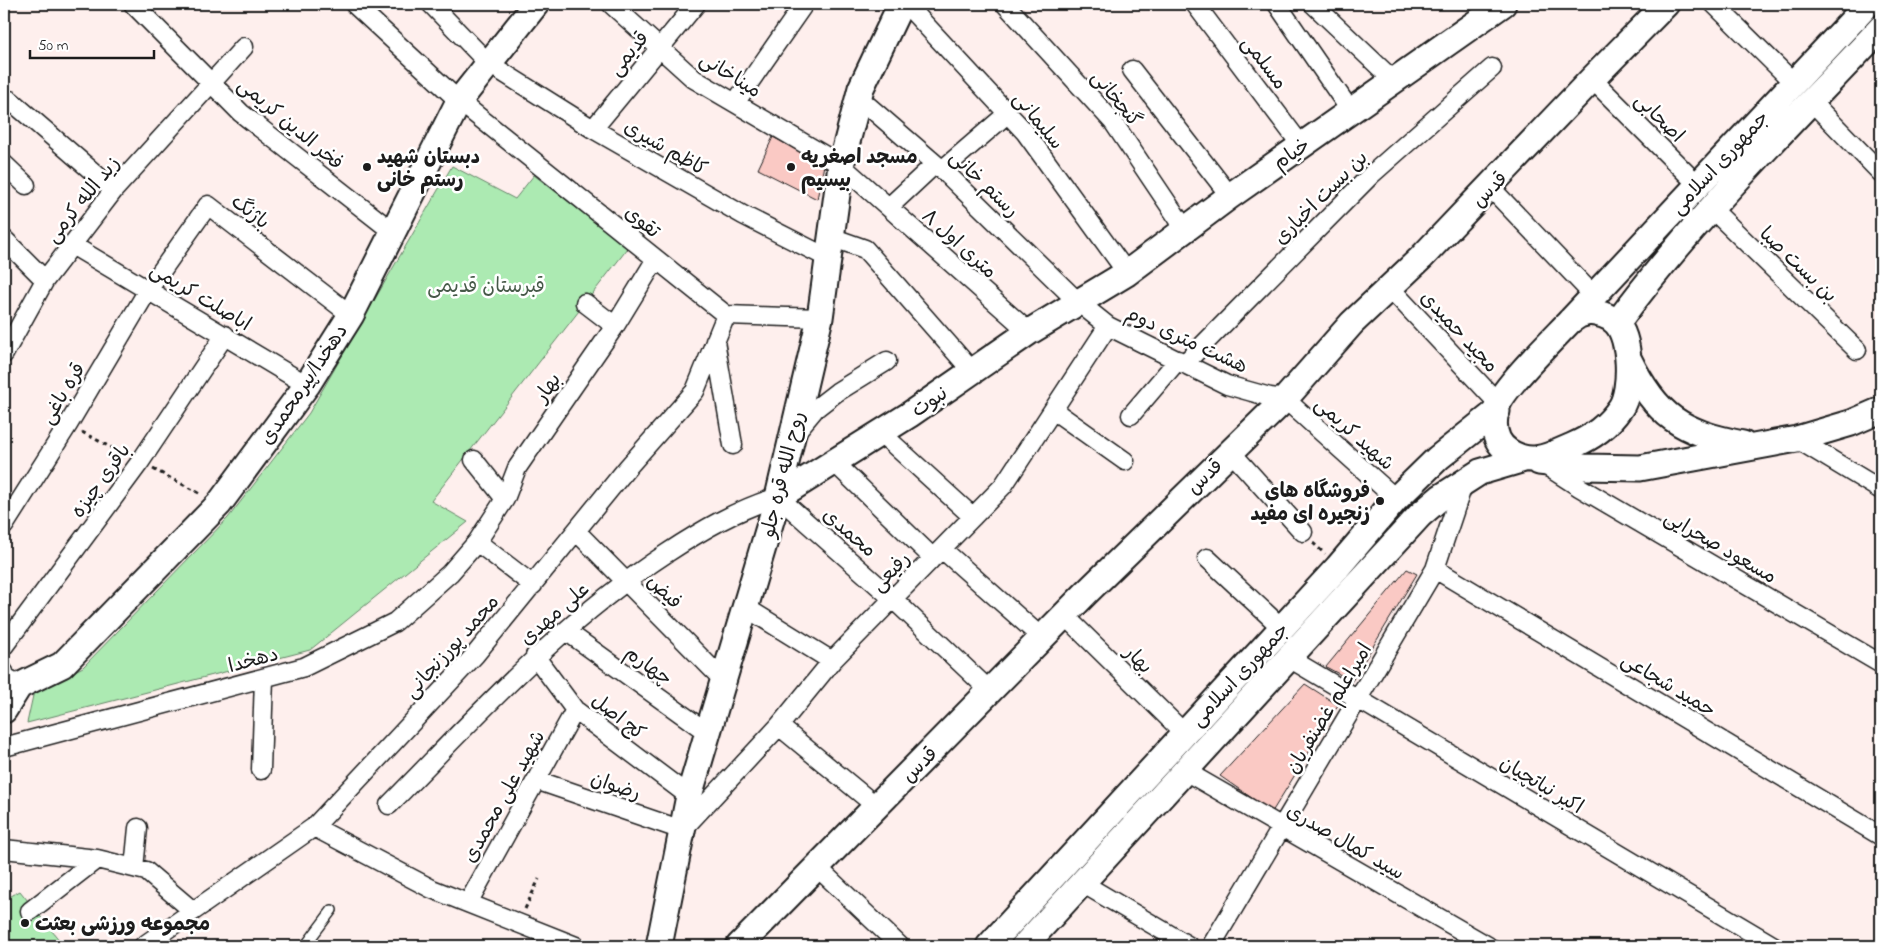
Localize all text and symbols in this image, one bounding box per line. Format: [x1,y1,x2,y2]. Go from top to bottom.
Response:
street label: قدیمی [603,26,657,83]
scale bar [30,28,154,60]
street label: مسلمی [1233,30,1293,97]
text: 50 m [38,35,69,57]
street label: میناخانی [693,46,766,106]
street label: گنجخانی [1083,65,1147,134]
street label: فخر الدین کریمی [230,72,349,178]
street label: سلیمانی [1005,86,1069,157]
street label: اصحابی [1627,87,1690,150]
street label: جمهوری اسلامی [1665,105,1777,222]
street label: کاظم شیری [618,114,712,185]
street label: خیام [1268,132,1317,178]
place label: دبستان شهید رستم خانی [377,144,480,196]
place label: مسجد اصغریه بیسیم [801,144,918,196]
street label: رستم خانی [942,144,1025,225]
street label: بن بست اخباری [1268,145,1376,253]
street label: زید الله کرمی [40,151,128,250]
marker: دبستان شهید رستم خانی [361,161,373,173]
marker: مسجد اصغریه بیسیم [785,161,797,173]
street label: قدس [1466,166,1515,216]
street label: باژنگ [224,189,275,237]
street label: تقوی [617,199,666,247]
street label: ۸ متری اول [914,203,1002,287]
street label: بن بست صبا [1752,221,1843,311]
street label: اباصلت کریمی [144,256,256,340]
park label: قبرستان قدیمى [427,273,545,302]
street label: مجید حمیدی [1412,285,1504,380]
street label: هشت متری دوم [1120,300,1252,382]
street label: دهخدا/پیرمحمدی [254,319,356,452]
street label: قره باغی [34,358,94,431]
street label: بهار [527,368,570,411]
street label: نبوت [906,380,954,426]
street label: شهید کریمی [1307,391,1400,479]
street label: روح الله قره جلو [754,408,814,542]
street label: باقری چیزه [65,438,139,525]
street label: قدس [1181,453,1231,502]
place label: فروشگاه های زنجیره ای مفید [1251,478,1370,530]
marker: فروشگاه های زنجیره ای مفید [1374,495,1386,507]
street label: محمدی [815,502,882,566]
street label: مسعود صحرایی [1658,504,1782,592]
street label: رفیعی [865,546,918,600]
street label: فیض [639,569,687,617]
street label: علی مهدی [514,576,597,654]
street label: محمد پورزنجانی [398,589,507,706]
street label: جمهوری اسلامی [1185,617,1297,734]
street label: بهار [1115,638,1158,682]
street label: امیراعلم غضنفریان [1280,638,1381,780]
street label: چهارم [618,640,677,694]
street label: دهخدا [225,641,282,682]
street label: حمید شجاعی [1615,646,1721,726]
street label: کج اصل [584,688,651,748]
street label: شهید علی محمدی [457,726,554,869]
street label: قدس [896,741,946,791]
street label: اکبر نباتچیان [1493,750,1588,823]
street label: رضوان [586,765,644,809]
street label: سید کمال صدری [1280,798,1409,889]
place label: مجموعه ورزشی بعثت [35,911,210,940]
marker: مجموعه ورزشی بعثت [19,917,31,929]

